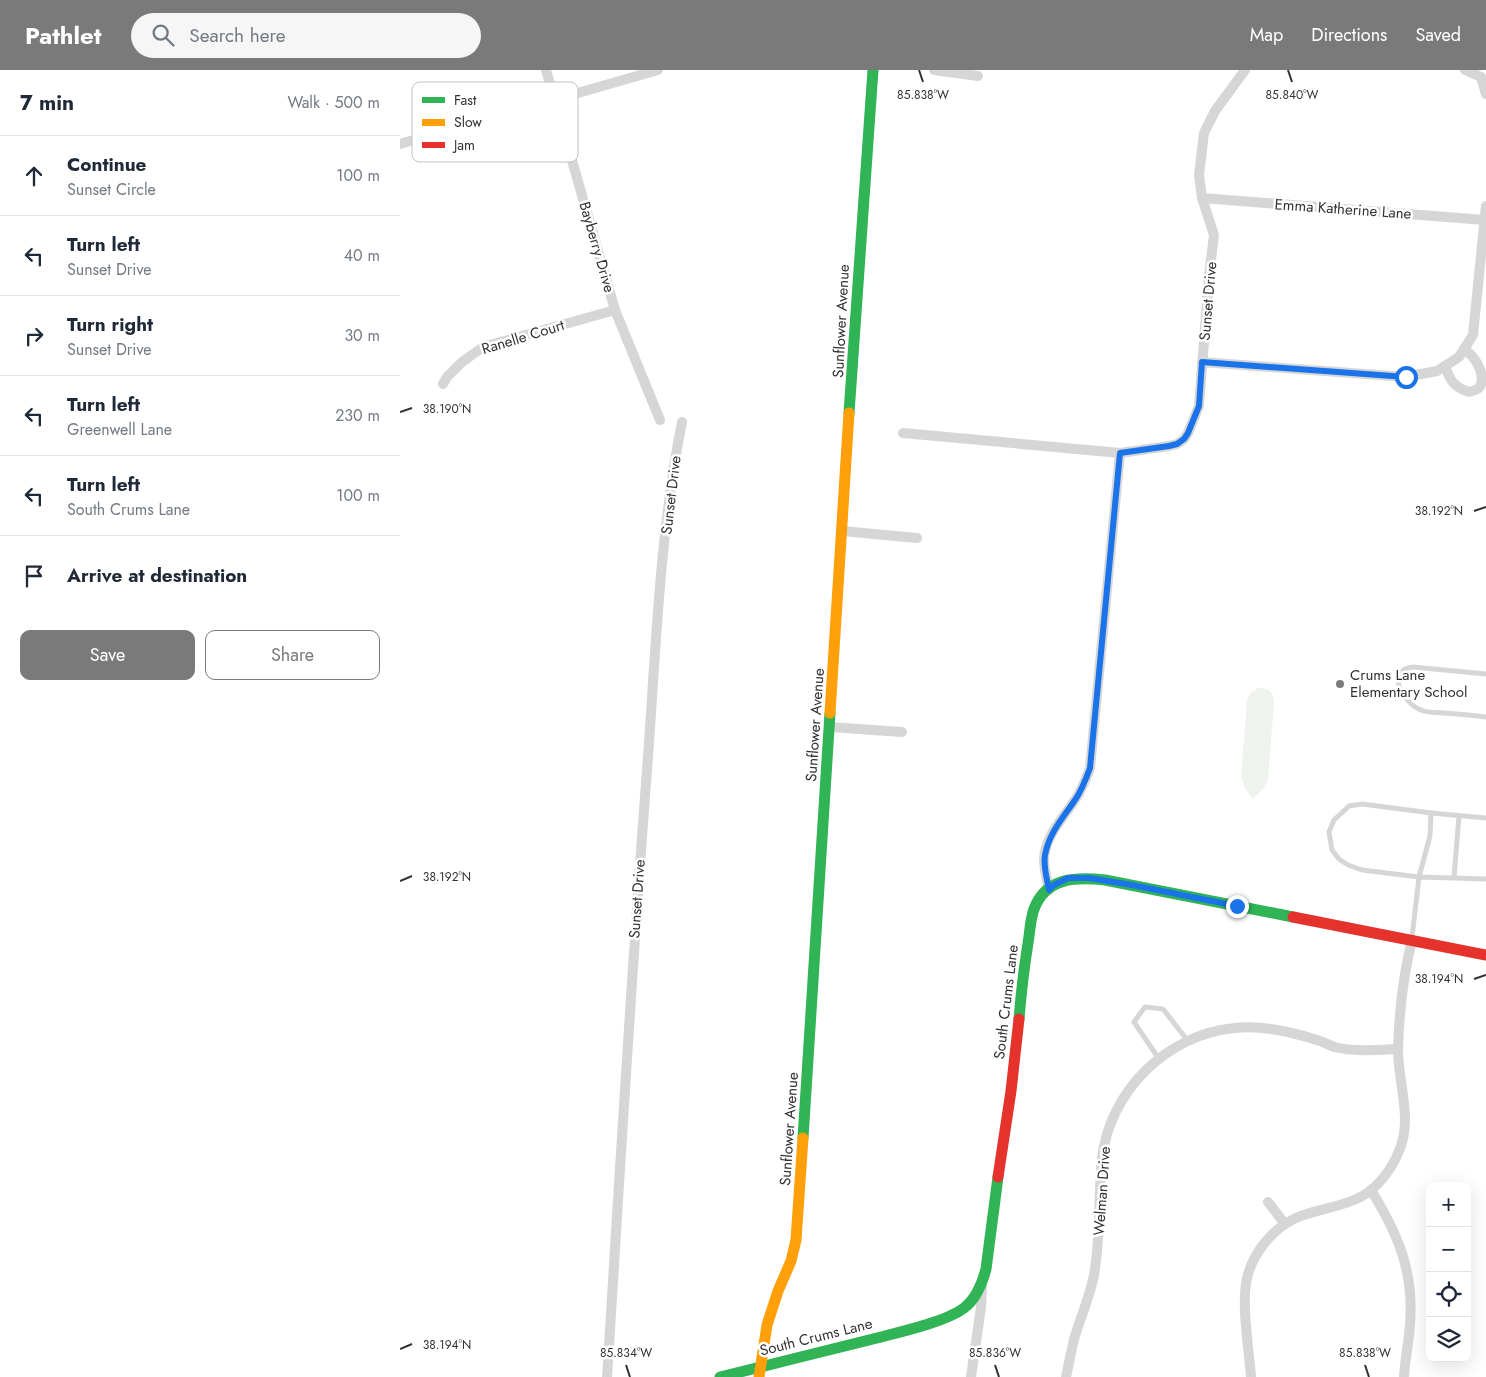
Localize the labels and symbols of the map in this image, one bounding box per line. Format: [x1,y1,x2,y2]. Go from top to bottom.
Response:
legend [412,82,578,162]
text: 85.838°W [897,86,949,104]
text: 85.840°W [1266,86,1319,104]
text: Fast [454,90,477,110]
text: Slow [454,112,482,132]
text: Jam [452,135,475,155]
street label: Emma Katherine Lane [1274,193,1412,225]
street label: Bayberry Drive [574,199,621,295]
street label: Sunset Drive [1194,260,1222,341]
street label: Sunflower Avenue [827,263,855,378]
street label: Ranelle Court [479,314,567,360]
route start [1395,366,1418,389]
text: 38.190°N [423,400,471,418]
street label: Sunset Drive [655,454,687,536]
text: 38.192°N [1415,502,1463,520]
place label: Crums Lane Elementary School [1350,664,1467,703]
street label: Sunflower Avenue [800,667,830,783]
marker: Crums Lane Elementary School [1334,678,1346,690]
street label: Sunset Drive [623,858,651,939]
text: 38.192°N [423,868,471,886]
route end [1226,895,1249,918]
street label: South Crums Lane [988,943,1024,1061]
text: 38.194°N [1415,970,1463,988]
street label: Sunflower Avenue [774,1071,804,1187]
street label: Welman Drive [1088,1145,1116,1236]
street label: South Crums Lane [757,1312,875,1362]
text: 38.194°N [423,1336,471,1354]
text: 85.834°W [600,1344,652,1362]
text: 85.836°W [969,1344,1021,1362]
text: 85.838°W [1339,1344,1391,1362]

